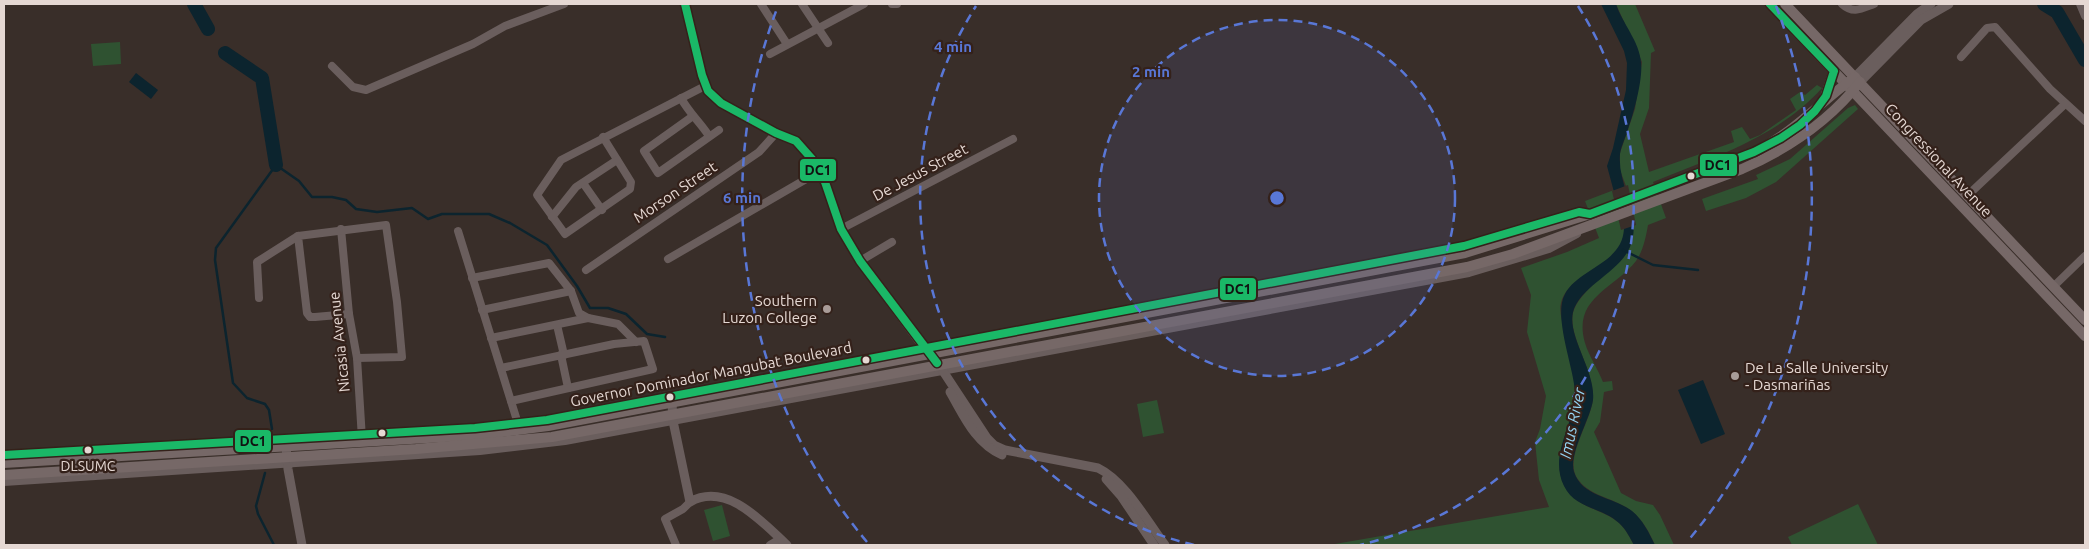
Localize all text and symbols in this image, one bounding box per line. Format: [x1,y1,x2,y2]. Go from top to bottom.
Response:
text: 4 min [934,38,972,55]
text: 2 min [1132,63,1170,80]
street label: Congressional Avenue [1882,100,1996,220]
street label: De Jesus Street [870,140,970,204]
line badge: DC1 [1699,153,1738,177]
text: DC1 [1704,157,1732,173]
street label: Morson Street [630,158,720,226]
line badge: DC1 [799,158,837,182]
text: DC1 [804,162,832,178]
unlabelled marker [1686,171,1696,181]
text: 6 min [723,189,761,206]
centre of rings [1268,189,1286,207]
line badge: DC1 [1219,277,1257,301]
text: DC1 [1224,281,1252,297]
street label: Nicasia Avenue [325,291,353,393]
place label: Southern Luzon College [722,292,817,326]
marker: Southern Luzon College [821,303,833,315]
street label: Governor Dominador Mangubat Boulevard [569,338,853,410]
unlabelled marker [861,355,871,365]
place label: De La Salle University - Dasmariñas [1745,359,1888,393]
marker: De La Salle University - Dasmariñas [1729,370,1741,382]
water label: Imus River [1556,385,1588,460]
unlabelled marker [665,392,675,402]
unlabelled marker [377,428,387,438]
line badge: DC1 [234,429,272,453]
text: DC1 [239,433,267,449]
marker: DLSUMC [83,445,93,455]
place label: DLSUMC [61,458,116,474]

